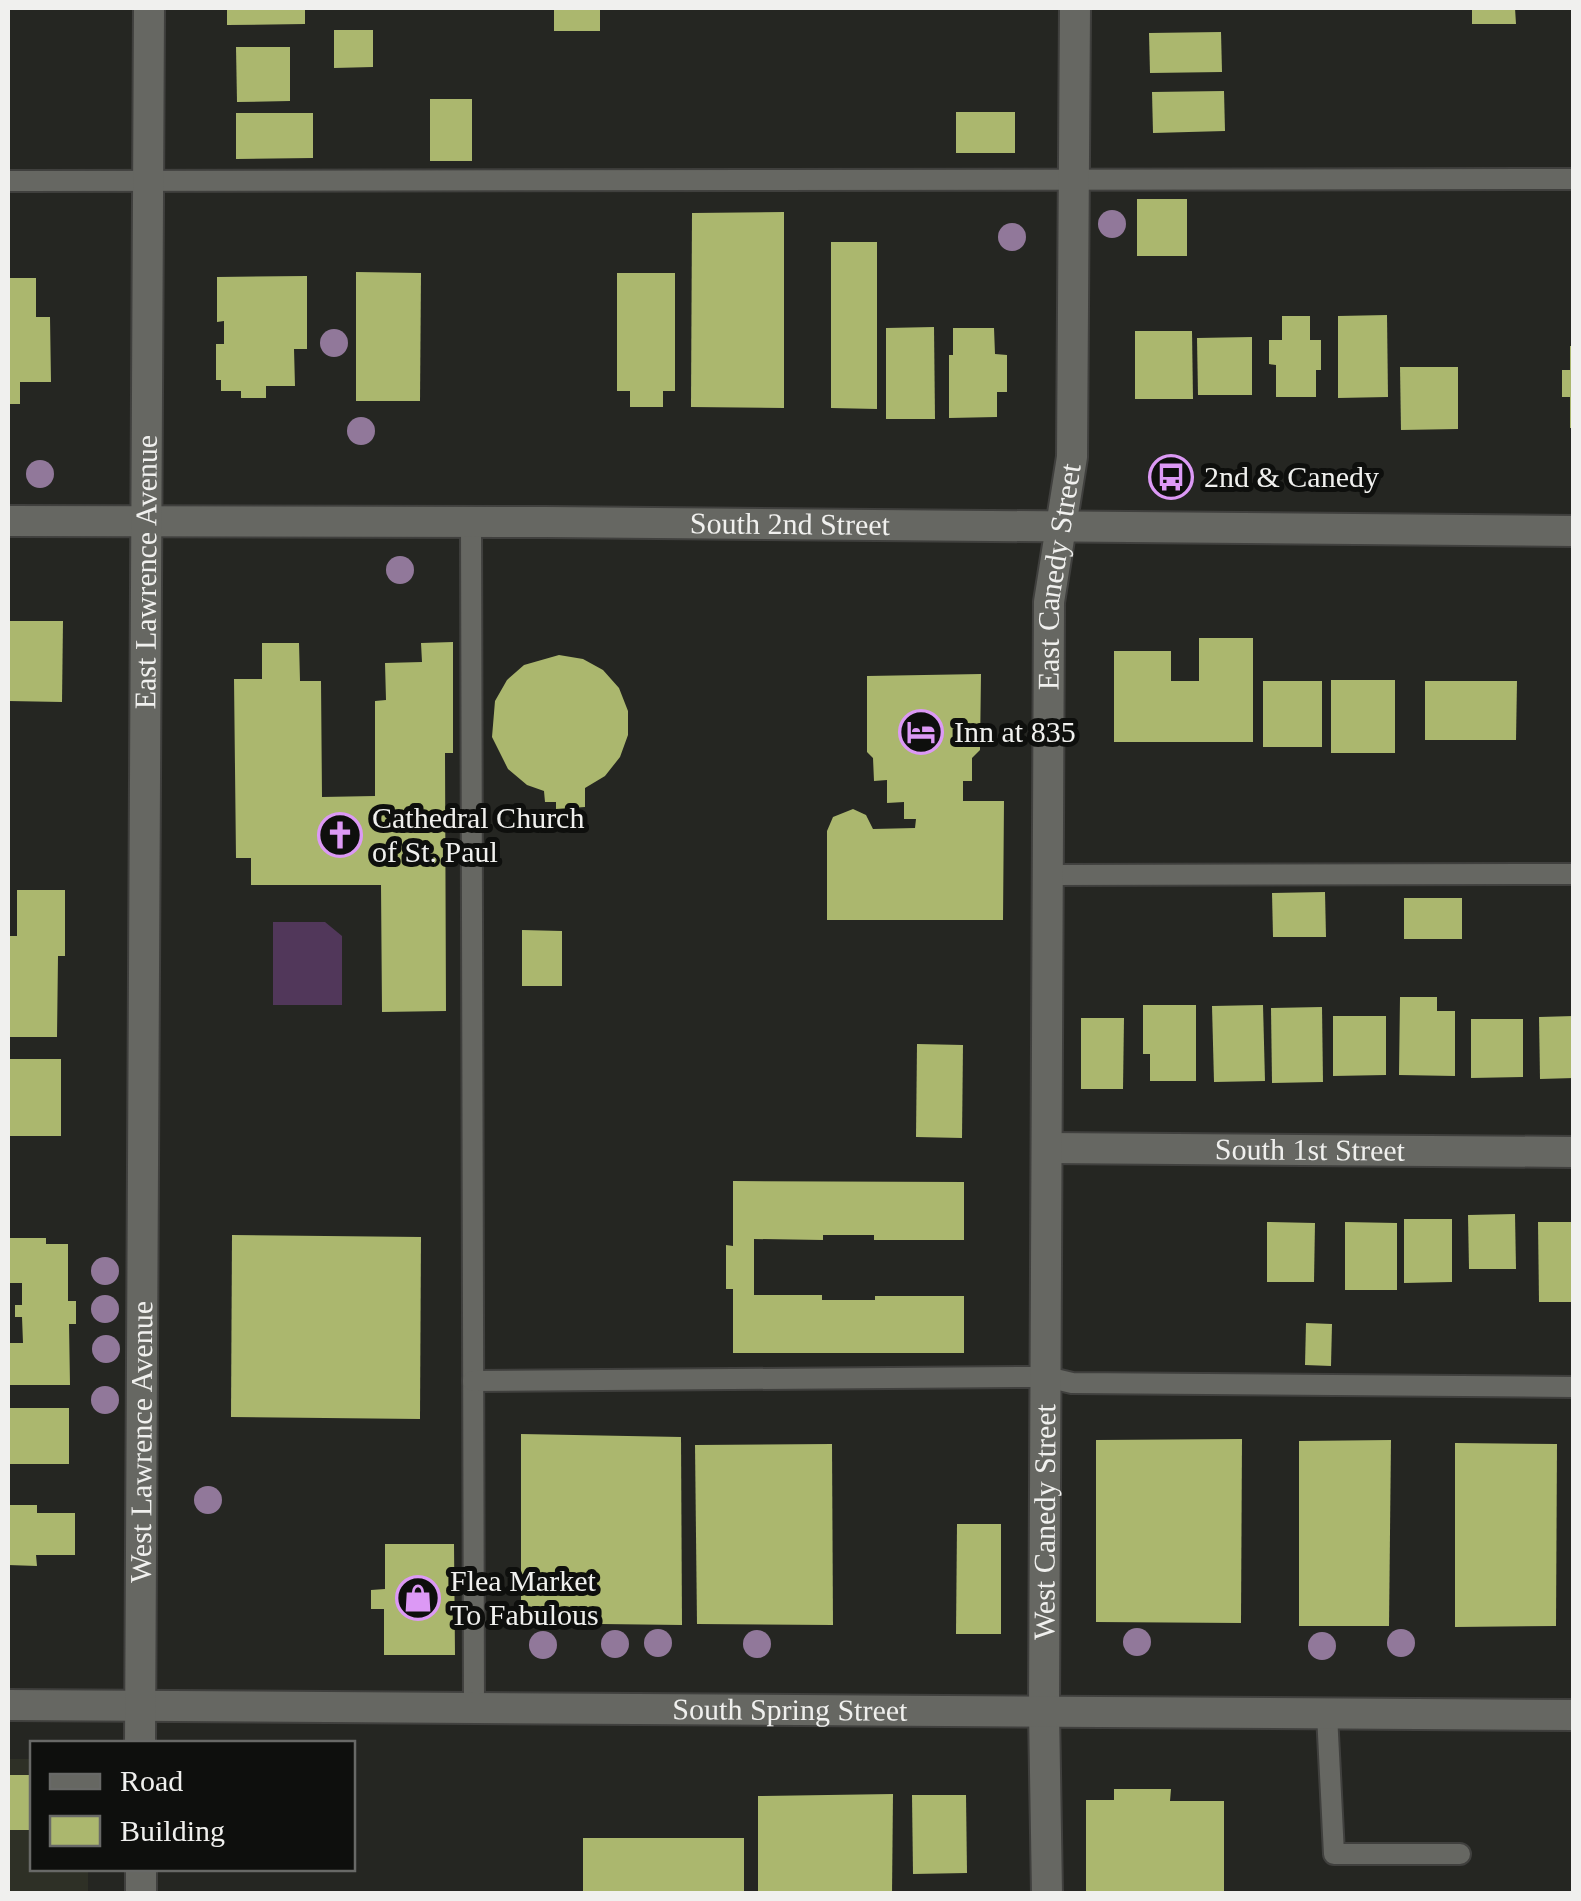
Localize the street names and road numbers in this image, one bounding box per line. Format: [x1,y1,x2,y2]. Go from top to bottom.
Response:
street label: East Lawrence Avenue [128,435,163,709]
street label: East Canedy Street [1032,460,1087,690]
street label: South 2nd Street [690,506,891,541]
street label: South 1st Street [1215,1132,1406,1167]
street label: West Lawrence Avenue [124,1301,158,1583]
street label: West Canedy Street [1027,1403,1061,1640]
street label: South Spring Street [672,1692,908,1727]

